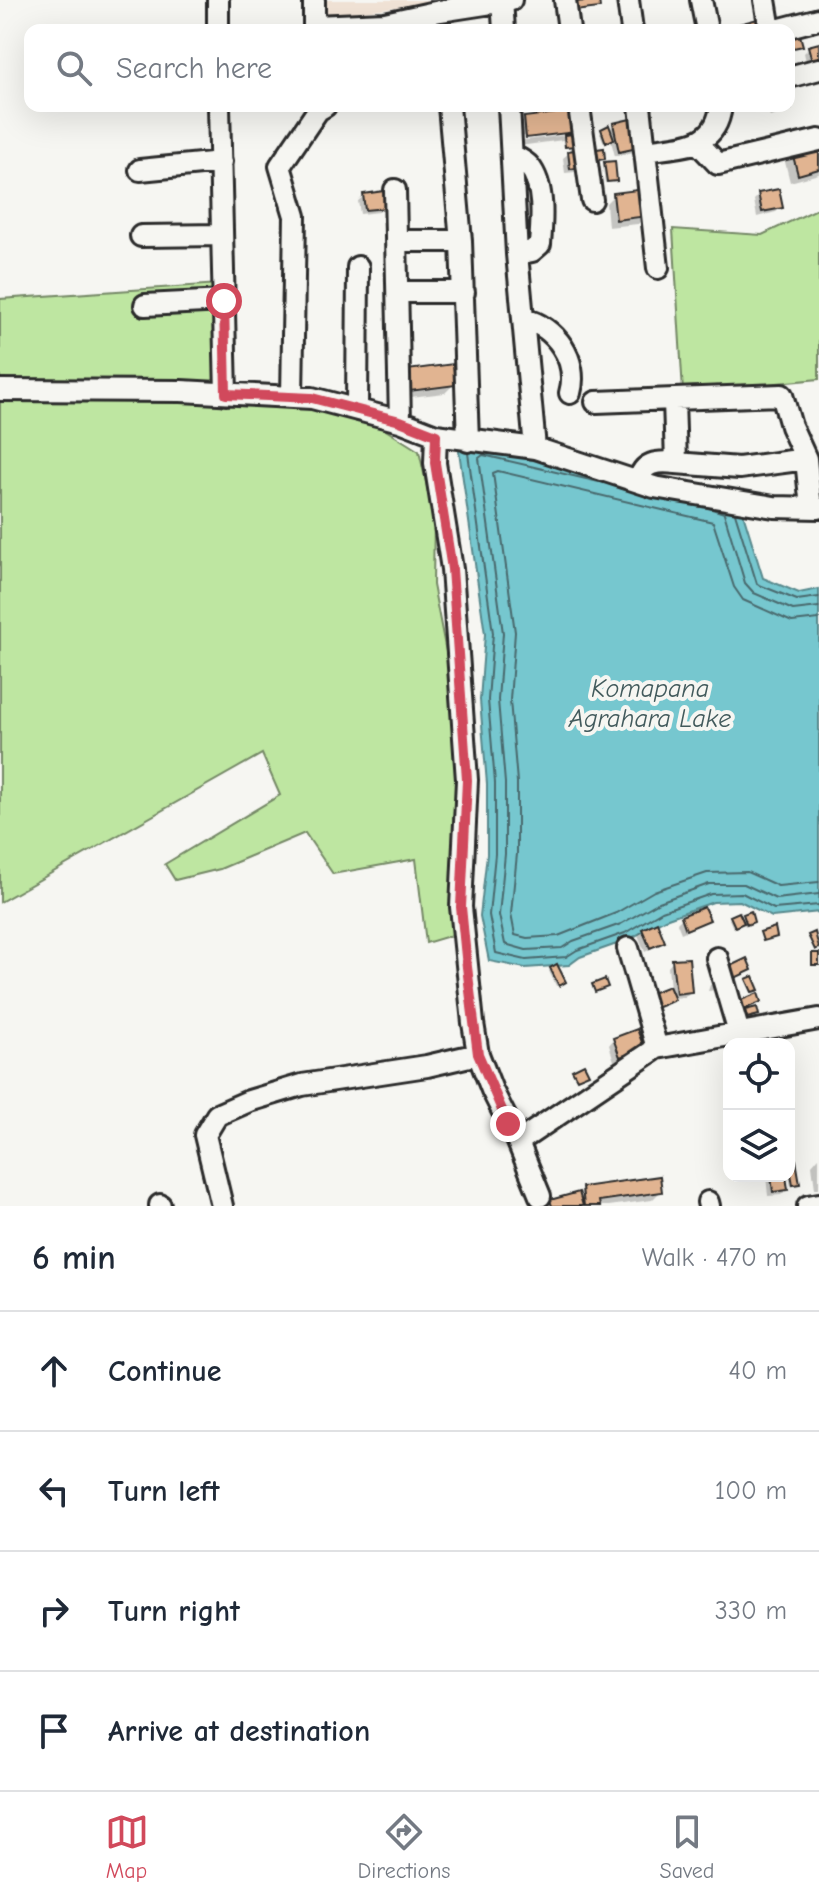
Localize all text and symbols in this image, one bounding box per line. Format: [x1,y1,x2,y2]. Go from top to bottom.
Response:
search box [24,24,795,112]
icon: search [52,46,96,90]
text: Search here [116,51,272,86]
route start [206,283,242,319]
water label: Komapana Agrahara Lake [568,674,731,734]
map controls [723,1038,795,1182]
button: locate [723,1038,795,1110]
route end [490,1106,526,1142]
button: layers [723,1110,795,1182]
text: 6 min [32,1238,116,1278]
text: Walk · 470 m [642,1243,787,1273]
icon: ahead [32,1349,76,1393]
text: Continue [108,1354,222,1389]
text: 40 m [728,1356,787,1386]
icon: left [32,1469,76,1513]
text: Turn left [108,1474,220,1509]
text: 100 m [715,1476,787,1506]
icon: right [32,1589,76,1633]
text: Turn right [108,1594,240,1629]
text: 330 m [715,1596,787,1626]
icon: arrive [32,1709,76,1753]
text: Arrive at destination [108,1714,370,1749]
tab: Map [105,1810,149,1884]
tab: Directions [358,1810,451,1884]
tab: Saved [660,1810,714,1884]

